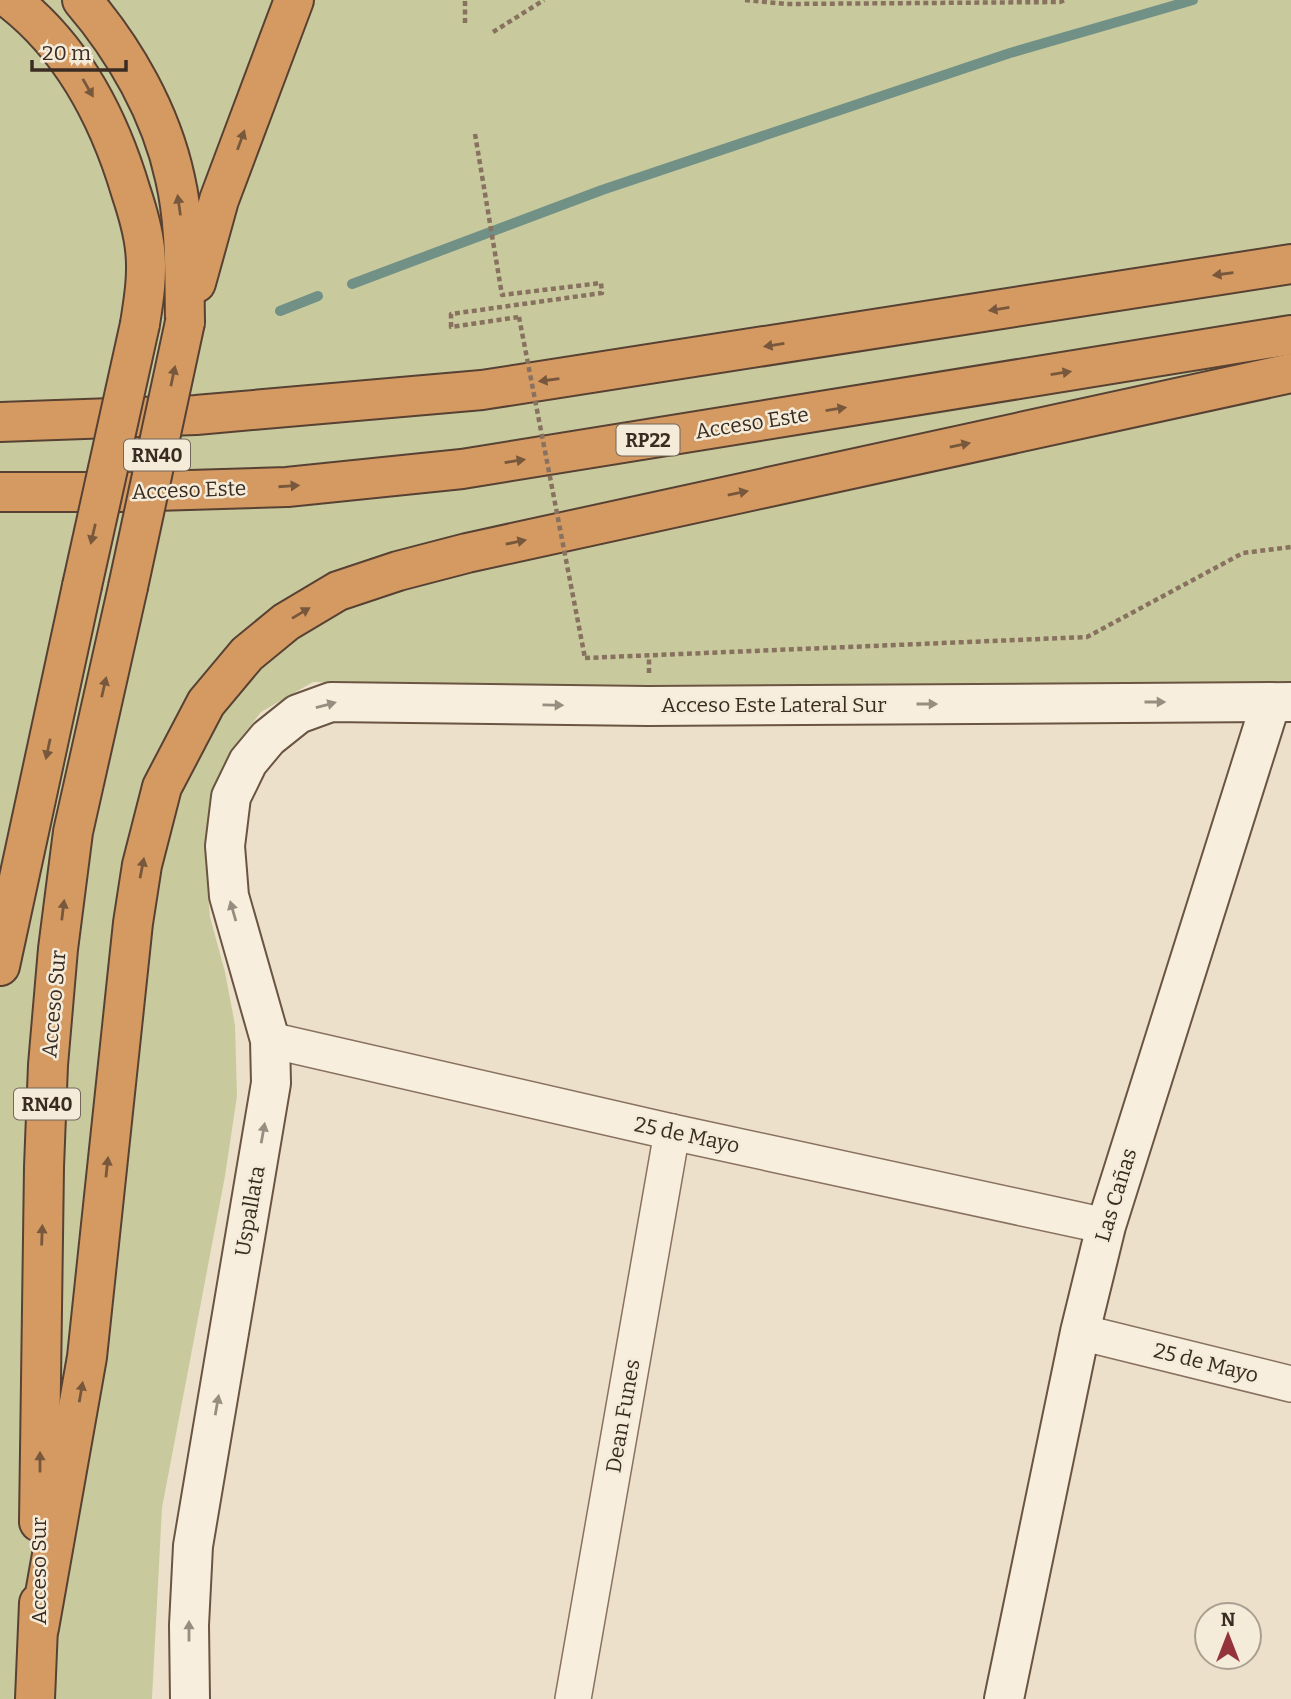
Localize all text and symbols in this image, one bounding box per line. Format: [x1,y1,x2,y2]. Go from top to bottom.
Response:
scale bar [32,28,126,72]
text: 20 m [42,40,91,66]
one-way arrow [81,78,93,98]
one-way arrow [236,129,247,150]
one-way arrow [173,194,184,216]
one-way arrow [1212,269,1234,280]
one-way arrow [988,304,1010,315]
one-way arrow [763,340,785,351]
one-way arrow [168,365,179,387]
one-way arrow [1050,368,1072,379]
one-way arrow [538,375,560,386]
street label: Acceso Este [693,401,811,445]
one-way arrow [825,404,847,415]
road number: RP22 [616,424,680,456]
one-way arrow [949,439,971,450]
road number: RN40 [124,440,190,470]
one-way arrow [504,455,526,466]
street label: Acceso Este [131,475,247,505]
one-way arrow [278,480,300,491]
one-way arrow [727,488,749,499]
one-way arrow [87,523,98,545]
one-way arrow [505,536,527,547]
one-way arrow [292,607,311,619]
one-way arrow [99,675,110,697]
street label: Acceso Este Lateral Sur [661,692,887,718]
one-way arrow [1144,697,1166,708]
one-way arrow [917,698,939,710]
one-way arrow [315,699,337,710]
one-way arrow [542,699,564,711]
one-way arrow [42,738,53,760]
one-way arrow [136,857,147,879]
one-way arrow [57,899,68,921]
one-way arrow [228,900,238,921]
street label: Acceso Sur [36,949,72,1059]
road number: RN40 [14,1088,80,1120]
street label: 25 de Mayo [632,1111,742,1159]
one-way arrow [258,1122,269,1144]
street label: Las Cañas [1089,1145,1143,1245]
one-way arrow [102,1155,113,1177]
street label: Uspallata [229,1163,271,1258]
one-way arrow [36,1223,48,1245]
street label: 25 de Mayo [1151,1337,1261,1389]
street label: Dean Funes [600,1357,646,1475]
one-way arrow [76,1381,87,1403]
one-way arrow [212,1394,223,1416]
one-way arrow [34,1451,46,1473]
street label: Acceso Sur [26,1517,52,1625]
north arrow [1193,1601,1263,1671]
text: N [1221,1608,1236,1631]
one-way arrow [183,1620,195,1642]

